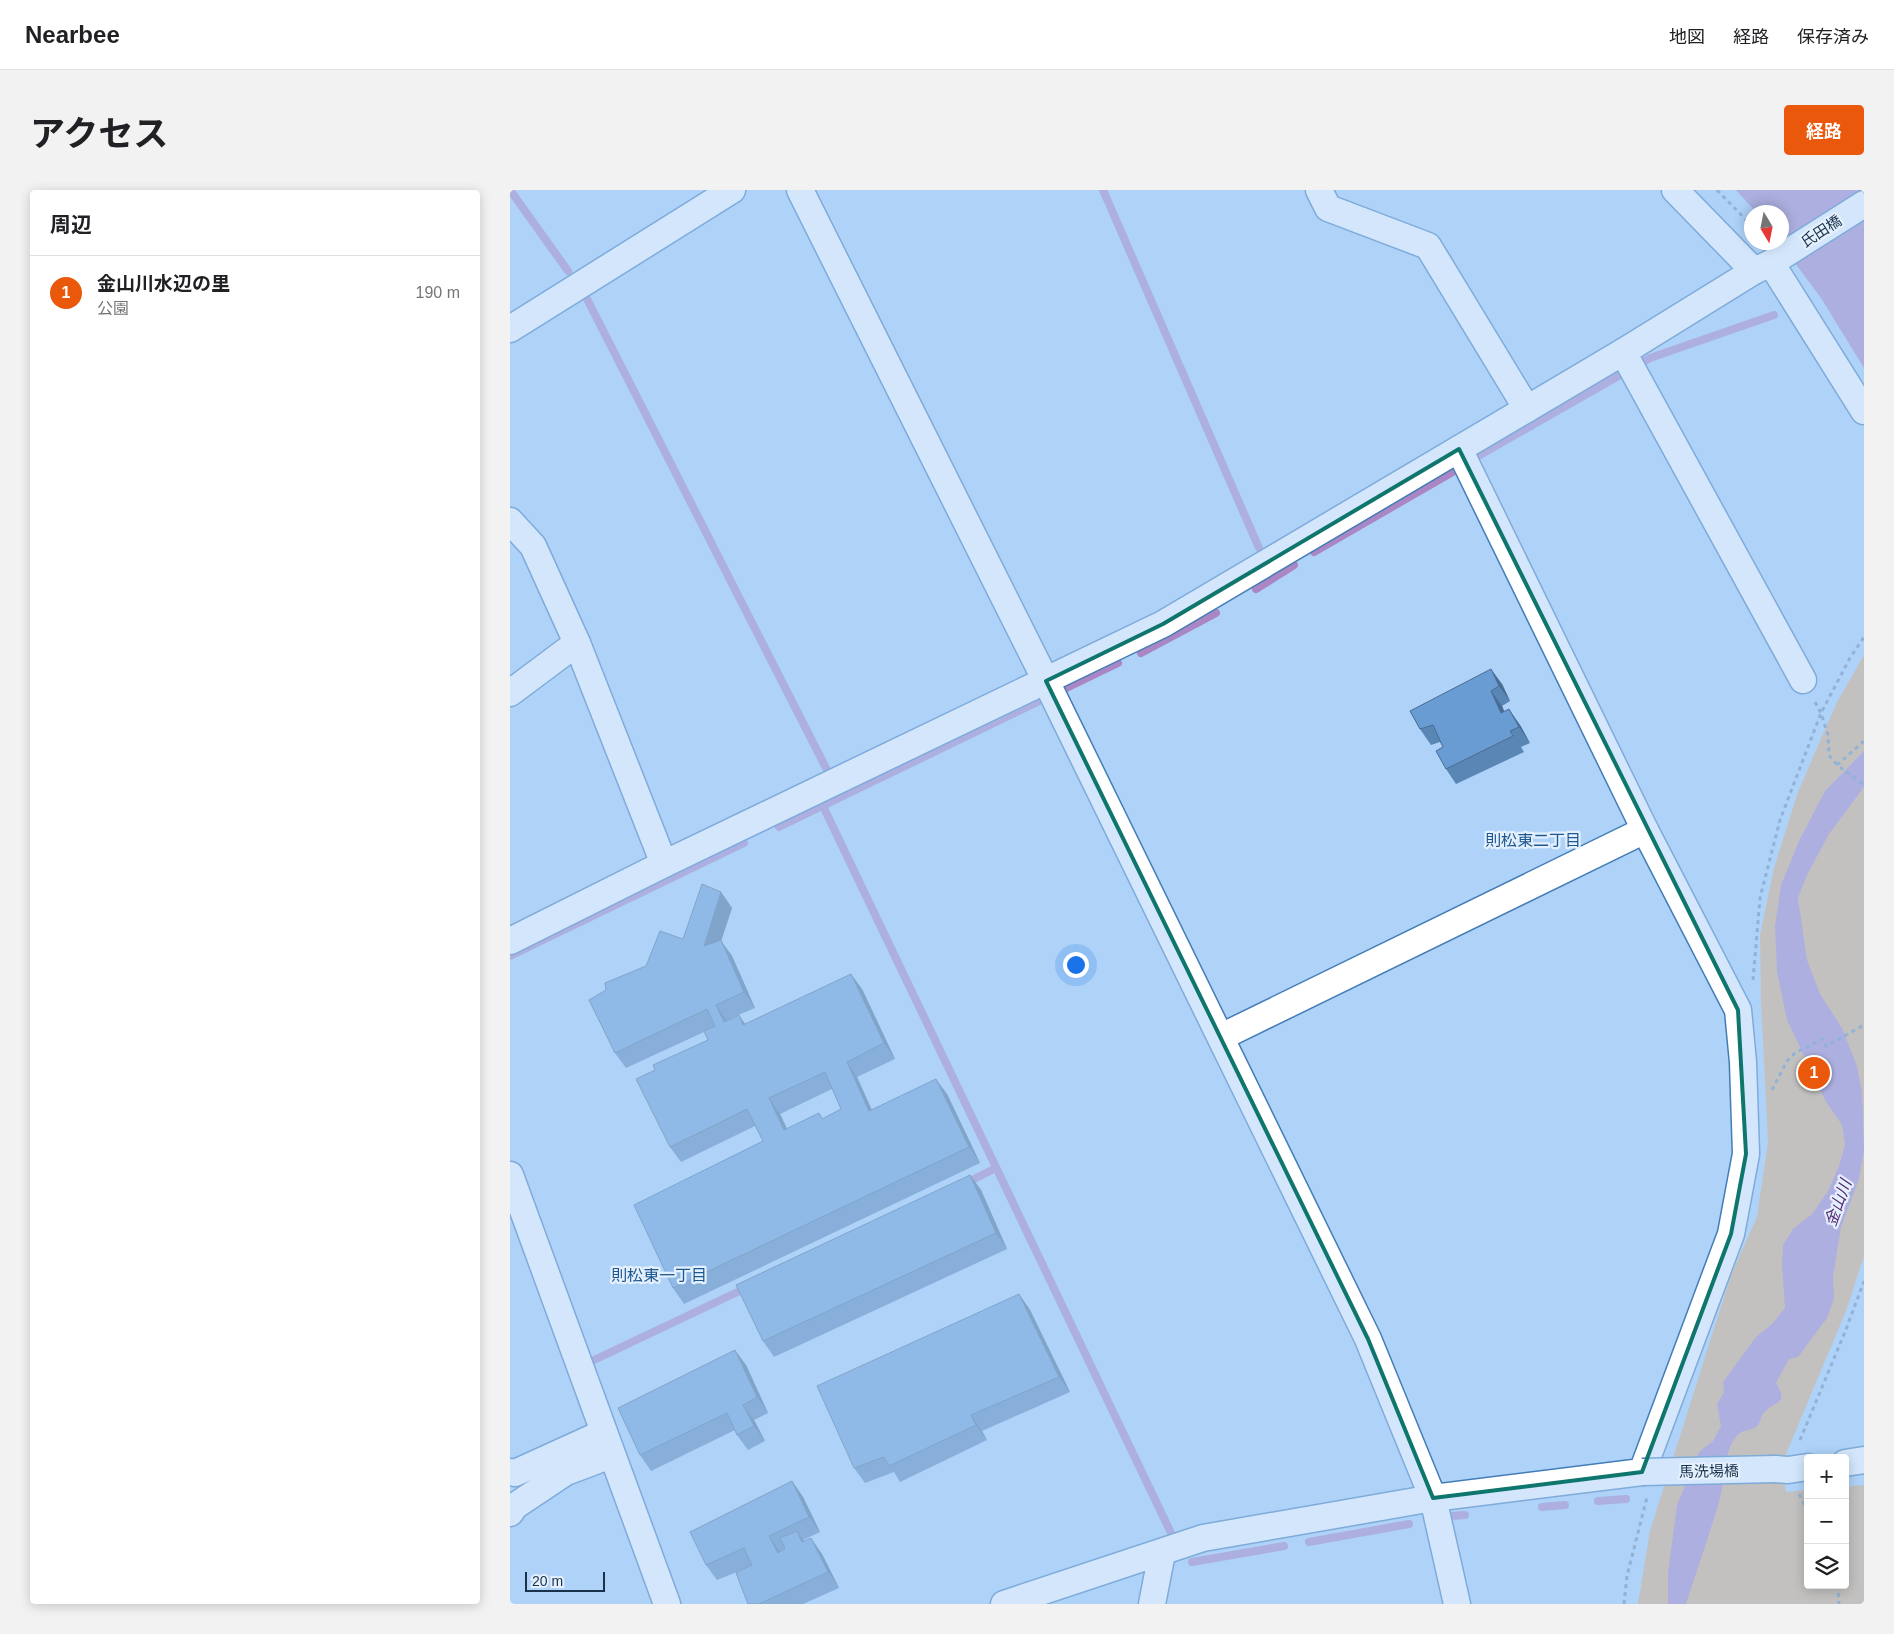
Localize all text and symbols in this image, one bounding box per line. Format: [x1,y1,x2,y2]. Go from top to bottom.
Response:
text: Nearbee [25,21,120,48]
text: 地図 [1669,27,1705,47]
text: 経路 [1733,27,1769,47]
text: 保存済み [1797,27,1869,47]
button: 経路 [1784,105,1864,155]
text: アクセス [30,114,168,153]
north arrow [1744,205,1789,250]
street label: 氏田橋 [1797,212,1845,250]
text: 周辺 [50,213,92,236]
text: 金山川水辺の里 [97,273,230,294]
text: 1 [62,284,70,301]
text: 190 m [416,284,460,301]
text: 公園 [97,300,129,317]
district label: 則松東二丁目 [1485,832,1581,849]
your location [1063,952,1089,978]
pin: 1 [1798,1054,1830,1092]
water label: 金山川 [1822,1176,1855,1228]
district label: 則松東一丁目 [611,1267,707,1284]
map controls [1804,1454,1849,1589]
button: + [1804,1454,1849,1499]
street label: 馬洗場橋 [1679,1462,1739,1480]
button: − [1804,1499,1849,1544]
button: layers [1804,1544,1849,1589]
scale bar [525,1569,605,1592]
text: 20 m [532,1573,563,1589]

